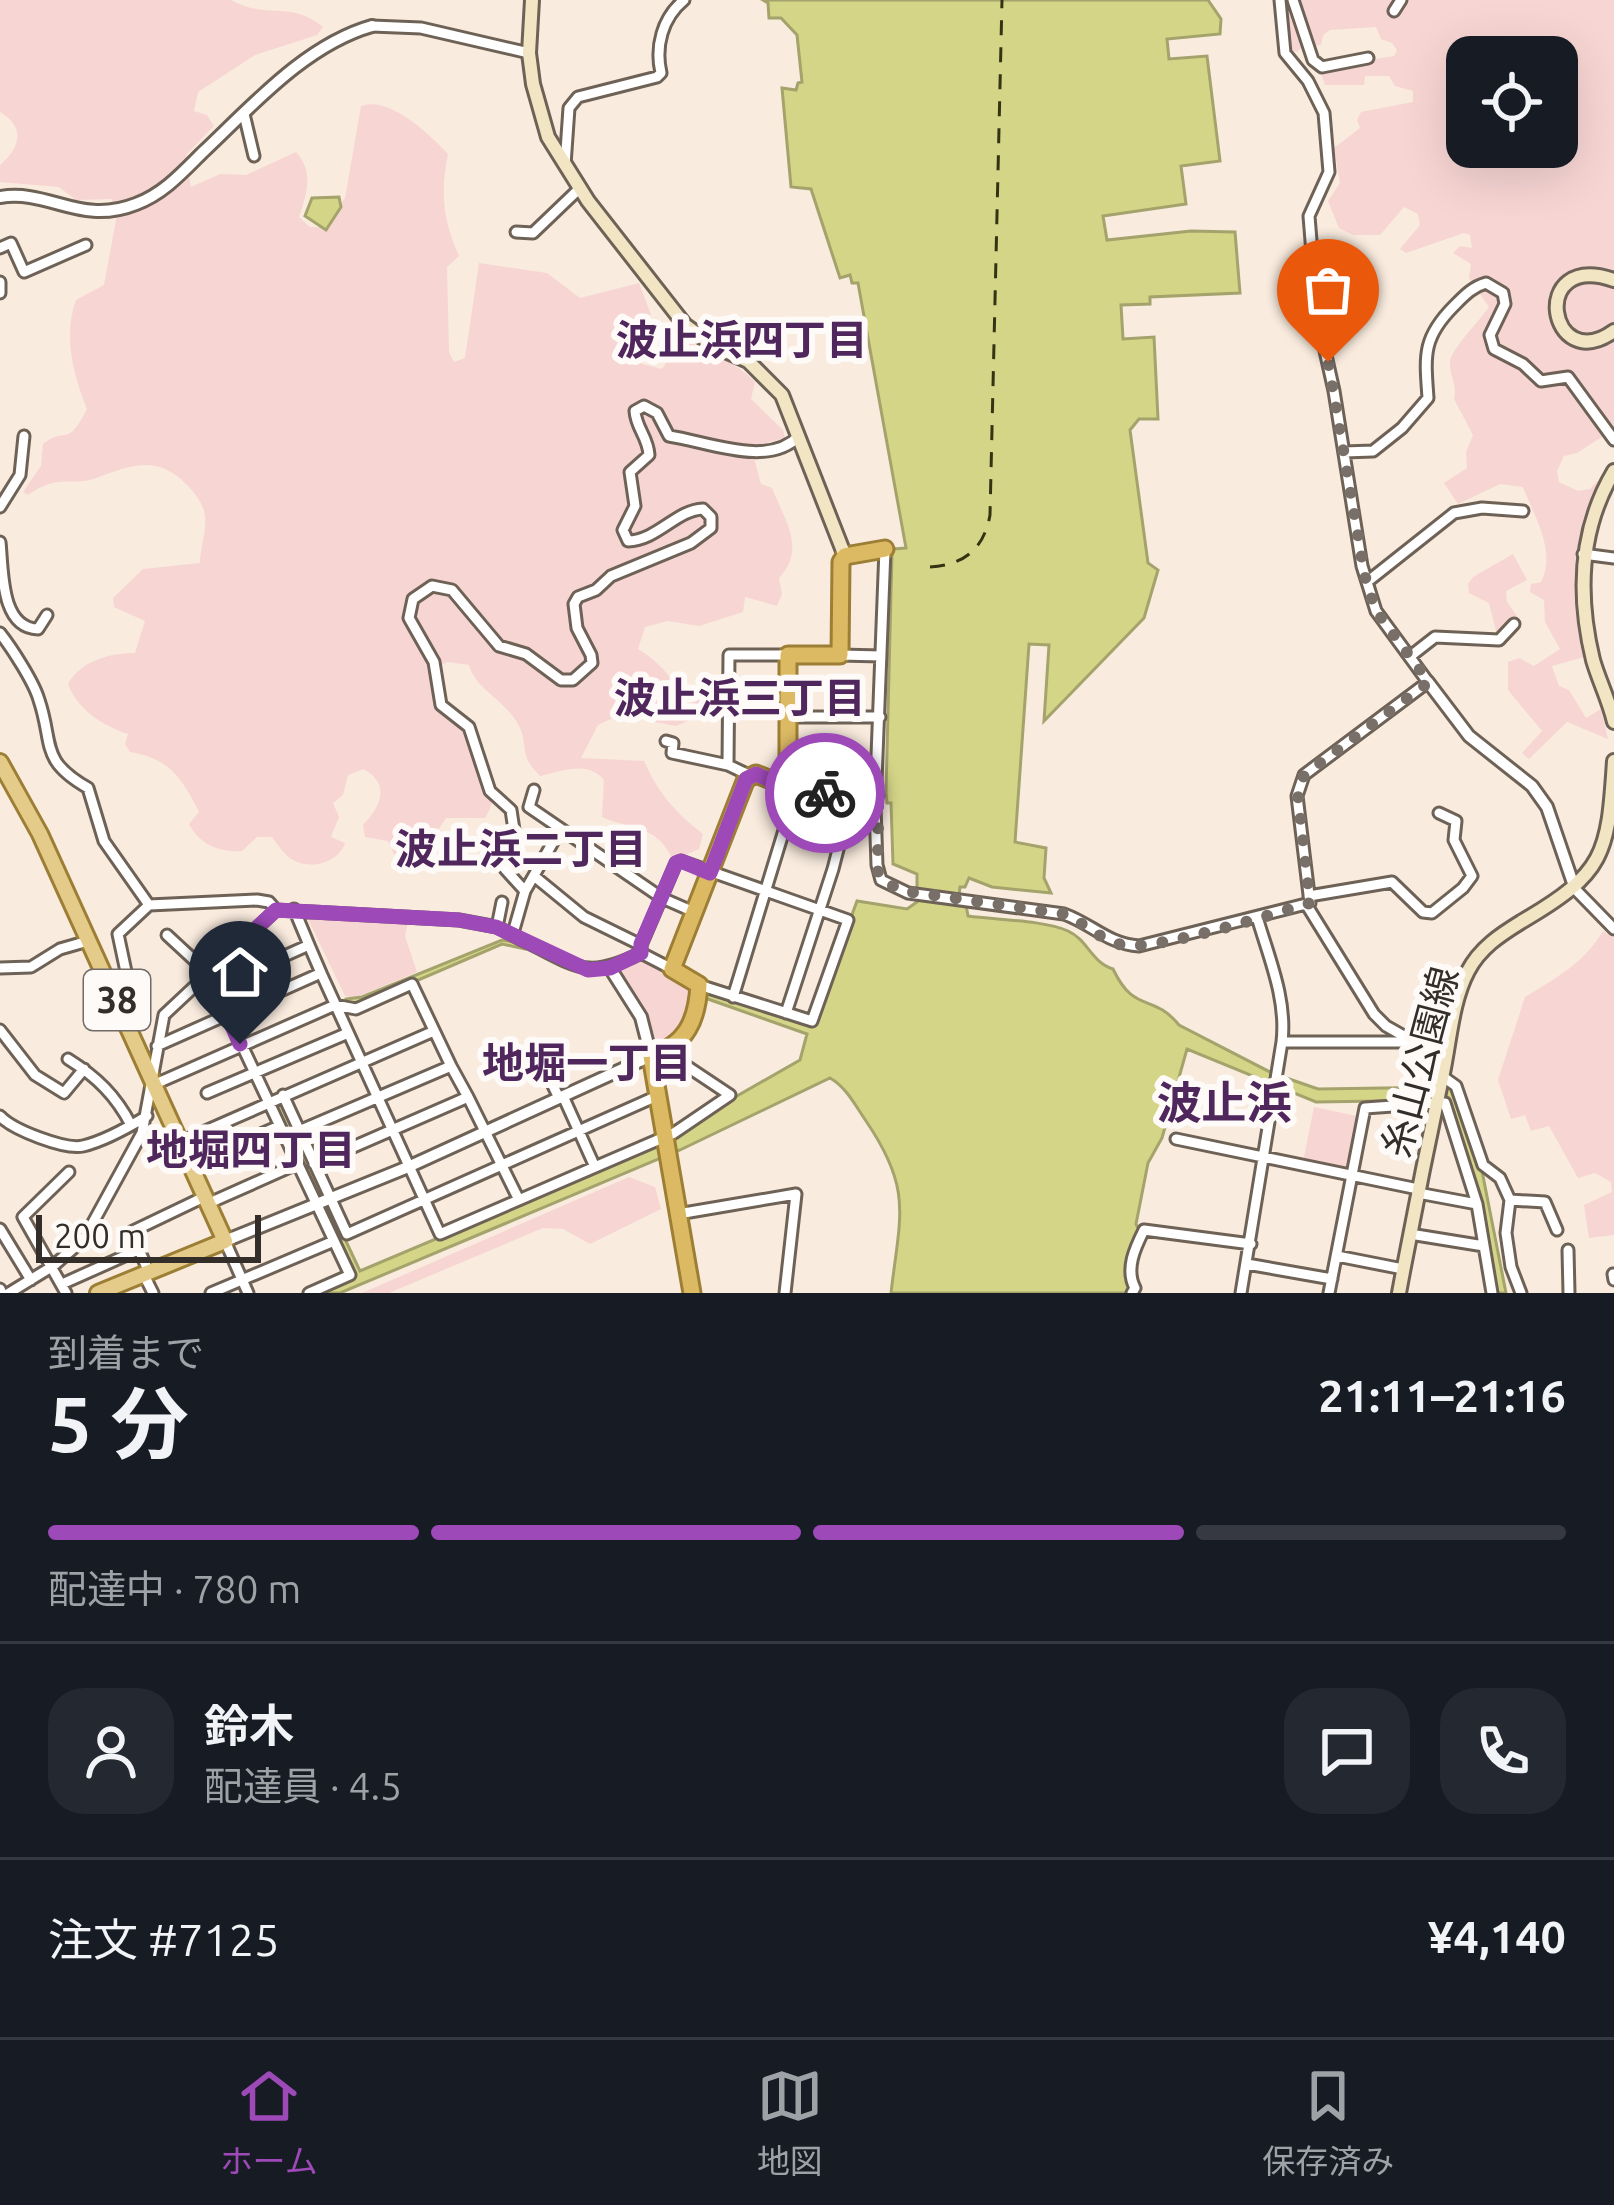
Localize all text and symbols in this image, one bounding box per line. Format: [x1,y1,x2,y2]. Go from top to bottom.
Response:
map controls [1446,36,1578,168]
button: locate [1446,36,1578,168]
pin [1277,239,1379,362]
icon: bag [1295,257,1361,323]
district label: 波止浜四丁目 [616,316,868,363]
district label: 波止浜三丁目 [614,674,866,721]
courier [765,733,885,853]
icon: bike [792,760,858,826]
district label: 波止浜二丁目 [395,825,647,872]
pin [189,921,291,1044]
icon: home [207,939,273,1005]
street label: 糸山公園線 [1374,962,1466,1162]
road number: 38 [84,970,150,1030]
district label: 地堀一丁目 [482,1039,692,1086]
district label: 波止浜 [1156,1077,1292,1128]
district label: 地堀四丁目 [146,1126,356,1173]
scale bar [36,1209,261,1262]
text: 200 m [54,1217,146,1254]
text: 到着まで [48,1331,204,1374]
text: 21:11–21:16 [1318,1370,1566,1421]
text: 5 分 [48,1379,188,1467]
text: 配達中 · 780 m [48,1567,301,1610]
button: person [48,1688,174,1814]
button: chat [1284,1688,1410,1814]
button: phone [1440,1688,1566,1814]
text: 鈴木 [204,1700,294,1751]
text: 配達員 · 4.5 [204,1764,402,1807]
text: ¥4,140 [1428,1911,1566,1962]
text: 注文 #7125 [48,1914,279,1965]
tab: ホーム [220,2063,318,2183]
tab: 地図 [757,2063,823,2183]
tab: 保存済み [1262,2063,1394,2183]

